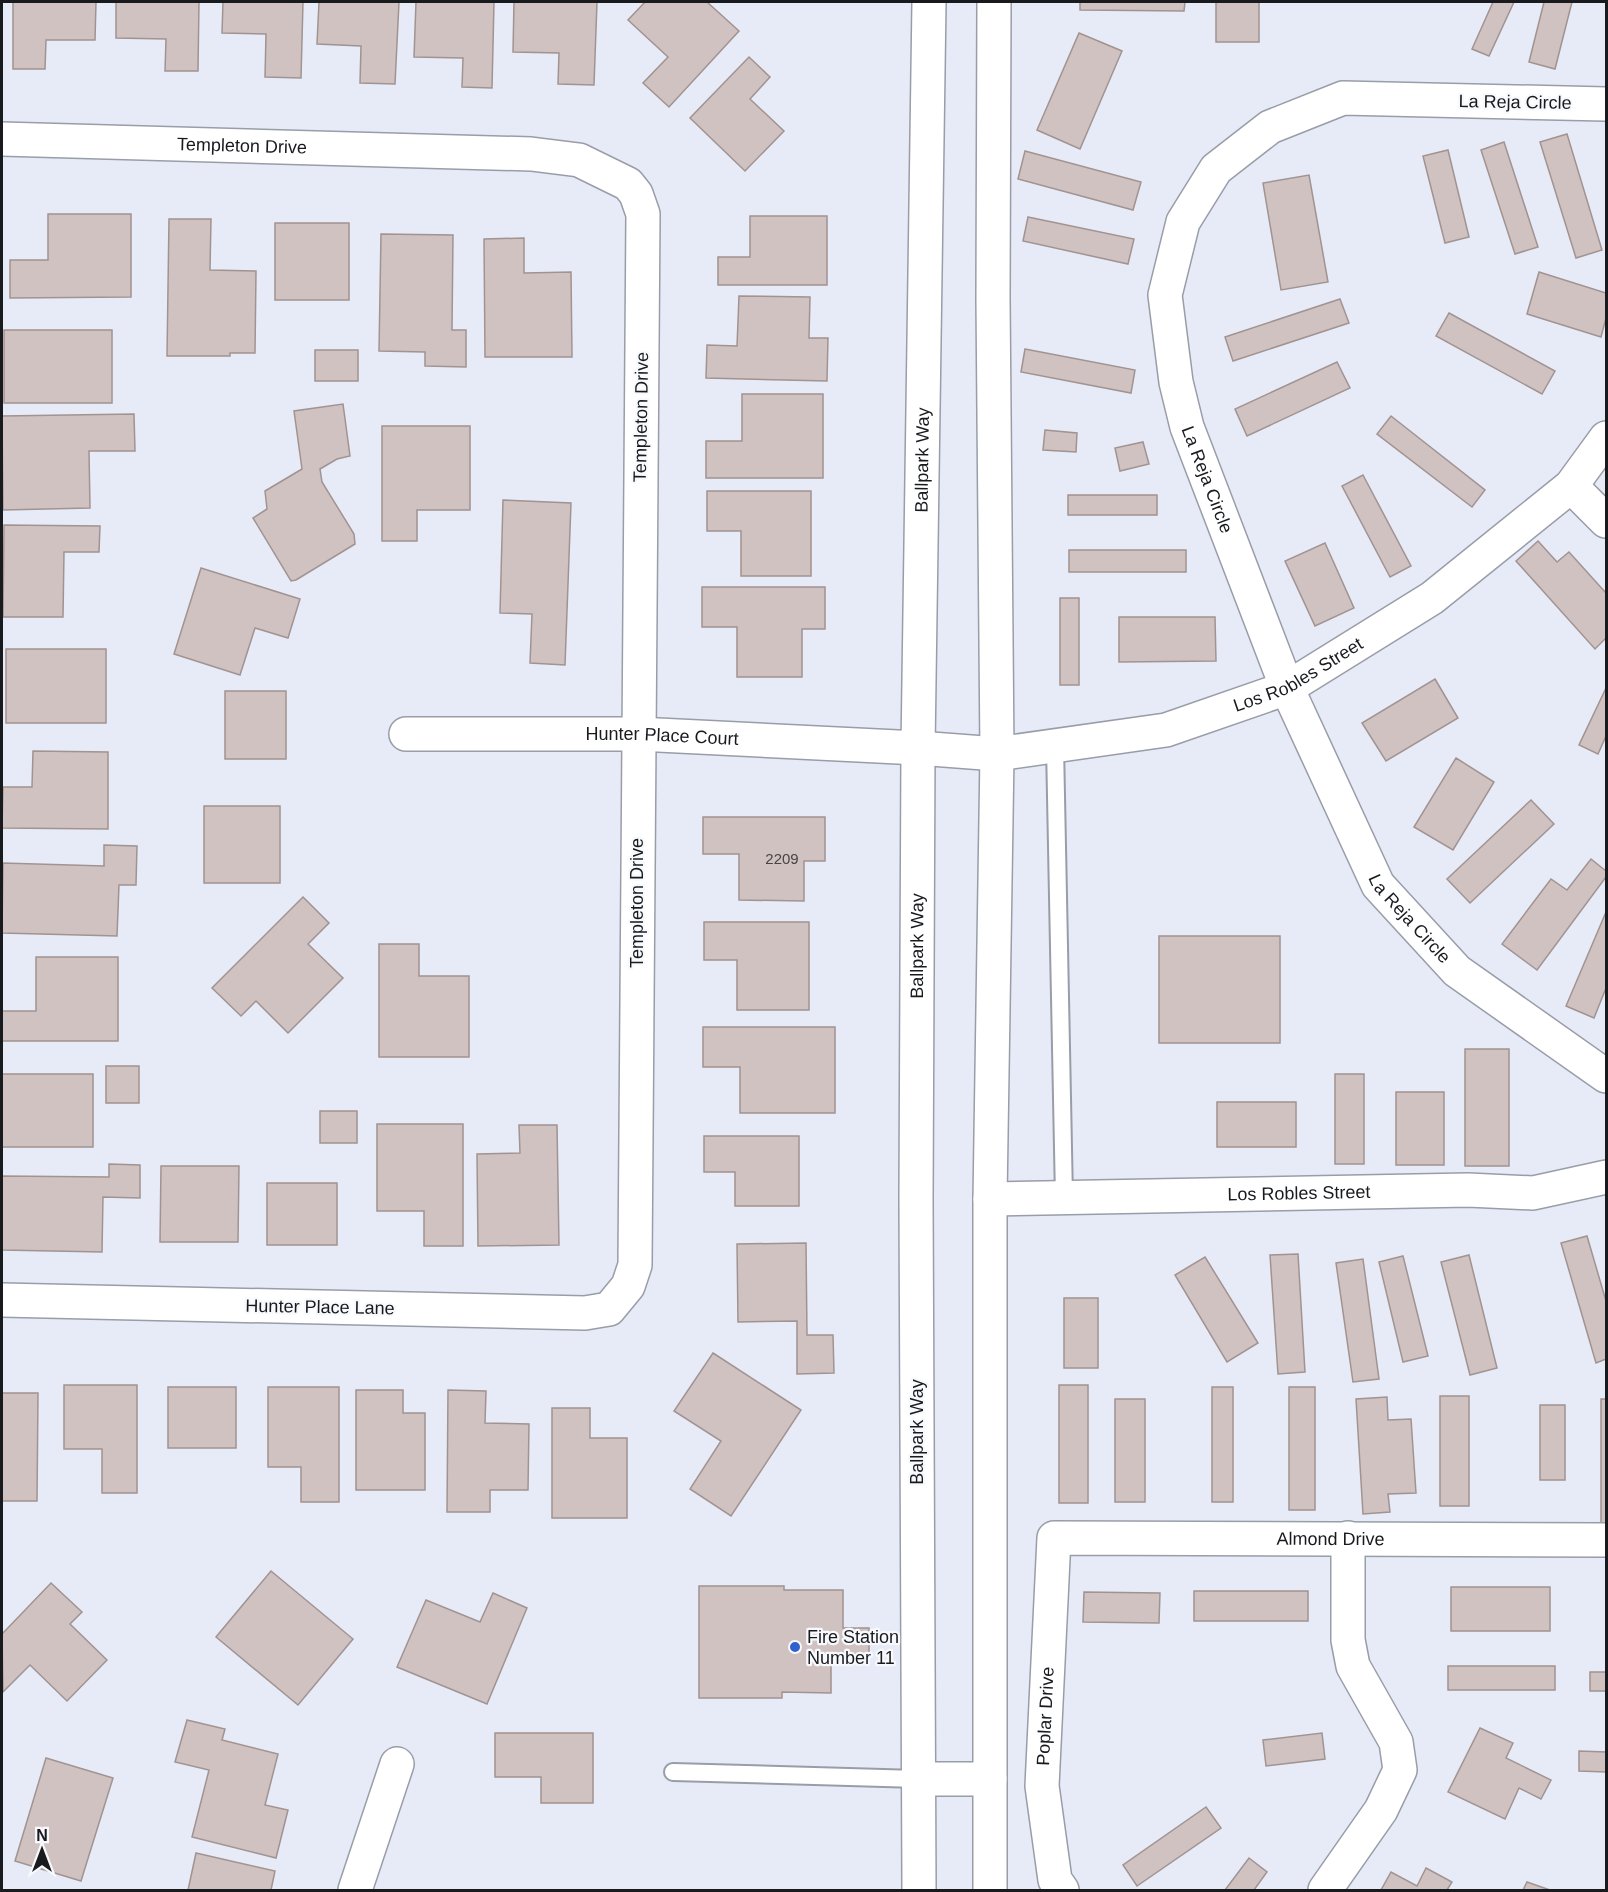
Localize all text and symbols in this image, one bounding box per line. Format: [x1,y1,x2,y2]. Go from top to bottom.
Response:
street label: La Reja Circle [1458,91,1572,113]
street label: Templeton Drive [177,134,307,158]
street label: Templeton Drive [630,352,652,482]
street label: Ballpark Way [911,407,933,513]
street label: La Reja Circle [1178,423,1237,536]
street label: Los Robles Street [1231,633,1366,716]
street label: Hunter Place Court [585,724,739,749]
street label: Templeton Drive [627,838,647,968]
house number: 2209 [765,850,799,867]
street label: La Reja Circle [1364,871,1455,967]
street label: Ballpark Way [907,893,927,999]
street label: Los Robles Street [1227,1182,1371,1205]
street label: Hunter Place Lane [245,1296,395,1318]
street label: Ballpark Way [907,1379,927,1485]
street label: Almond Drive [1277,1529,1385,1549]
place label: Fire Station Number 11 [807,1627,899,1668]
marker: Fire Station Number 11 [788,1640,802,1654]
street label: Poplar Drive [1033,1666,1058,1766]
north arrow [12,1820,72,1880]
text: N [36,1827,48,1844]

